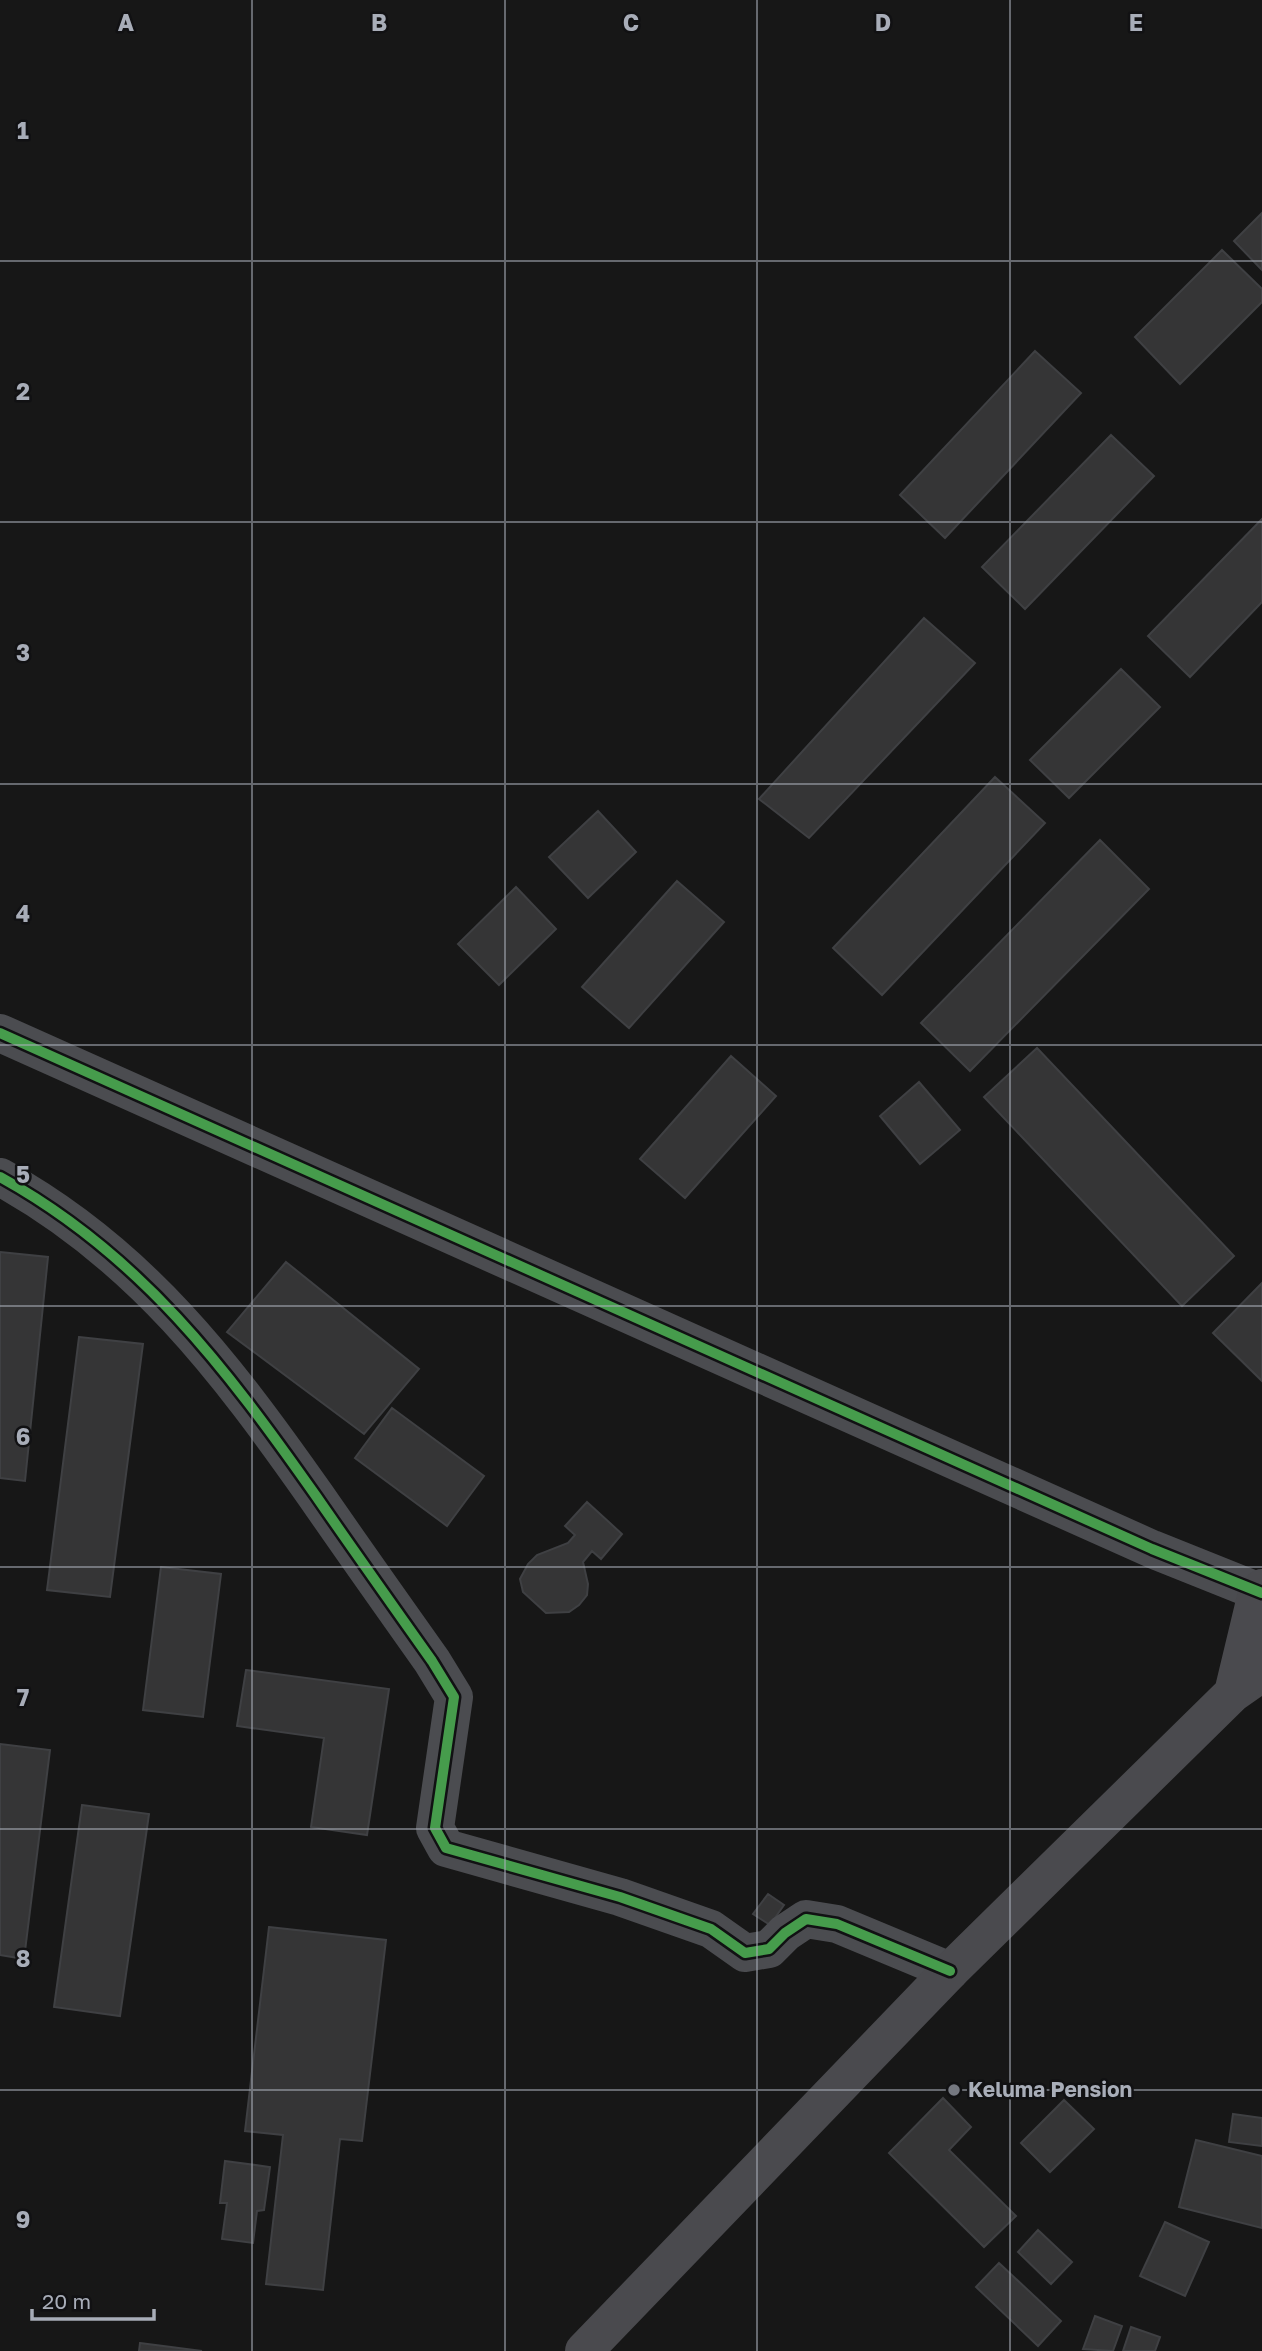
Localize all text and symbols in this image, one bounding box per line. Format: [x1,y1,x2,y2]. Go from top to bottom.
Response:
text: A [118,8,135,36]
text: B [371,8,387,36]
text: C [623,8,639,36]
text: D [875,8,891,36]
text: E [1129,8,1143,36]
text: 1 [17,116,29,144]
text: 2 [16,377,30,405]
text: 3 [16,638,30,666]
text: 4 [16,899,30,927]
text: 5 [16,1160,30,1188]
text: 6 [16,1422,30,1450]
text: 7 [17,1683,29,1711]
text: 8 [16,1944,30,1972]
place label: Keluma Pension [968,2076,1132,2102]
marker: Keluma Pension [946,2082,962,2098]
text: 9 [16,2205,30,2233]
scale bar [32,2278,154,2322]
text: 20 m [42,2288,91,2314]

